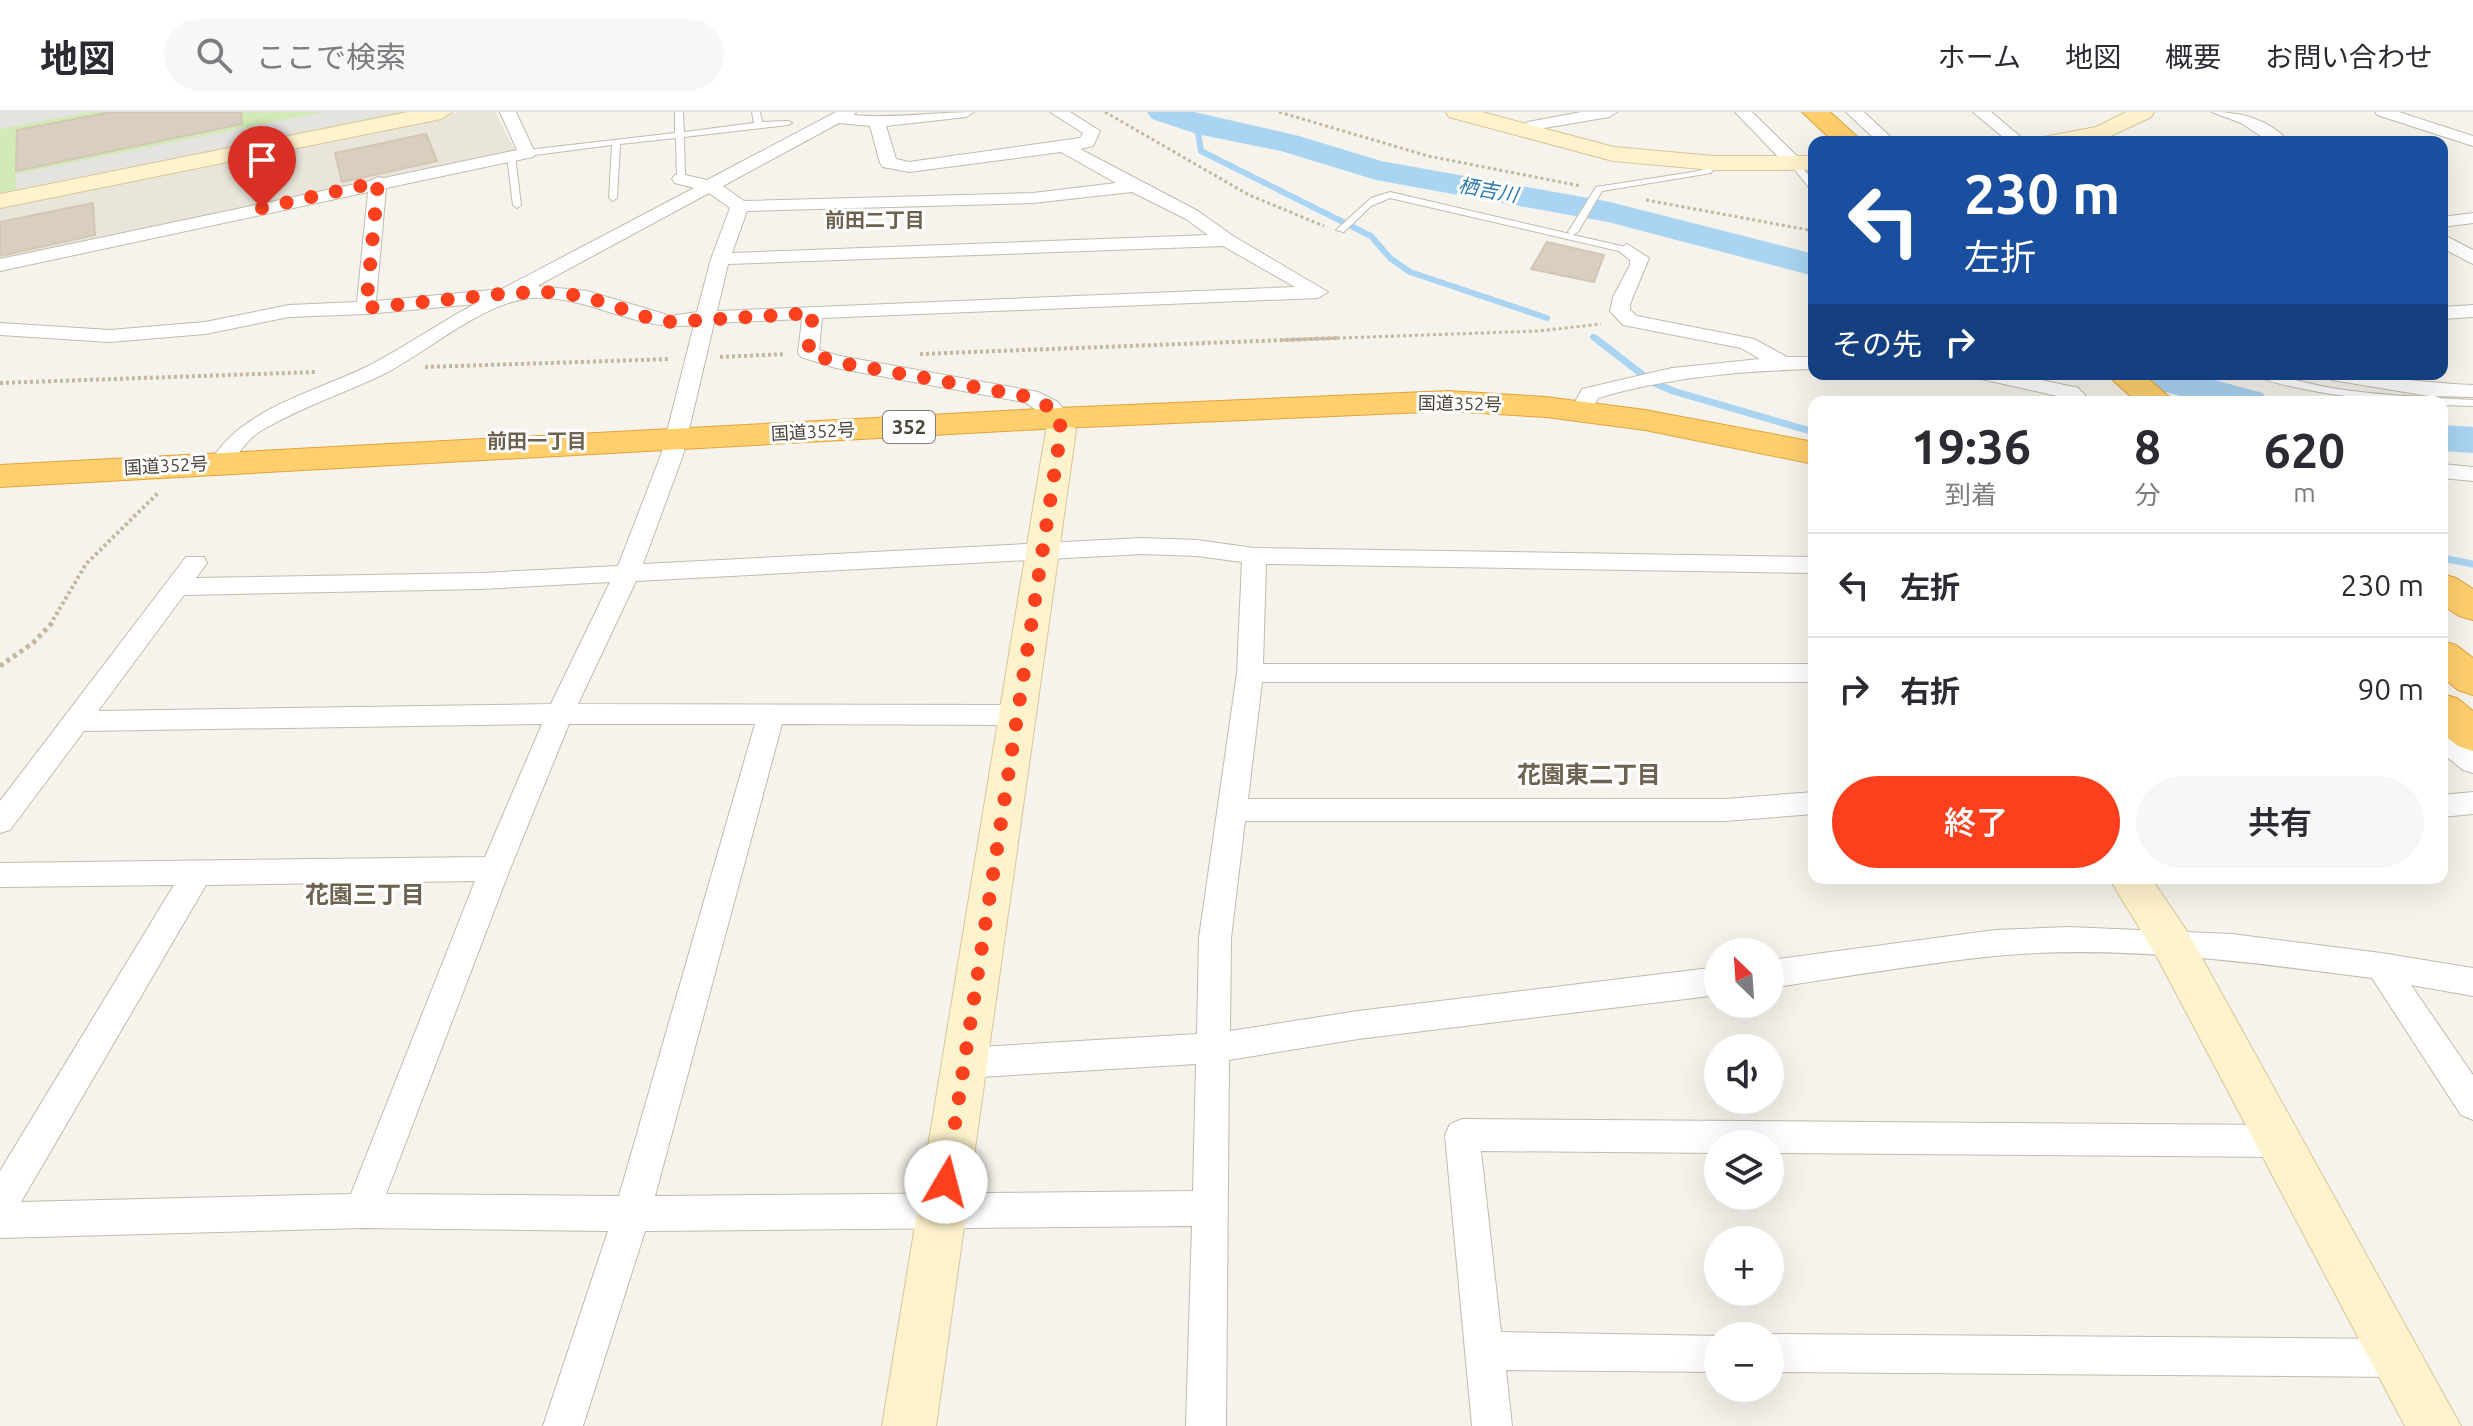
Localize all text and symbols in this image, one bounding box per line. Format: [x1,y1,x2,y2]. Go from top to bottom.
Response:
search box [164,19,724,91]
icon: search [192,33,236,77]
text: 地図 [40,37,116,79]
text: ここで検索 [256,40,406,74]
text: ホーム [1938,41,2021,72]
text: 地図 [2065,41,2121,72]
text: 概要 [2165,41,2221,72]
text: お問い合わせ [2265,41,2433,72]
pin [228,126,296,208]
icon: arrive [240,138,284,182]
text: 230 m [1964,162,2120,225]
icon: left [1832,168,1936,272]
water label: 栖吉川 [1457,173,1522,206]
district label: 前田二丁目 [825,208,925,231]
text: 左折 [1964,236,2036,277]
icon: right [1938,320,1982,364]
text: その先 [1832,327,1922,361]
street label: 国道352号 [1418,392,1502,414]
road number: 352 [883,411,935,443]
street label: 国道352号 [770,419,856,443]
text: 19:36 [1911,419,2031,473]
text: 8 [2134,419,2161,473]
text: 620 [2264,423,2345,477]
district label: 前田一丁目 [487,429,587,452]
street label: 国道352号 [123,453,209,477]
text: m [2293,478,2316,507]
text: 到着 [1945,480,1997,509]
text: 分 [2134,480,2160,509]
icon: left [1832,563,1876,607]
text: 230 m [2340,568,2424,602]
text: 左折 [1900,570,1960,604]
icon: right [1832,667,1876,711]
text: 90 m [2357,672,2424,706]
text: 右折 [1900,674,1960,708]
district label: 花園東二丁目 [1517,761,1661,788]
button: 終了 [1832,776,2120,868]
button: 共有 [2136,776,2424,868]
district label: 花園三丁目 [305,881,425,908]
north arrow [1704,938,1784,1018]
map controls [1704,938,1784,1402]
button: sound [1704,1034,1784,1114]
button: layers [1704,1130,1784,1210]
position arrow [904,1140,988,1224]
button: + [1704,1226,1784,1306]
button: − [1704,1322,1784,1402]

